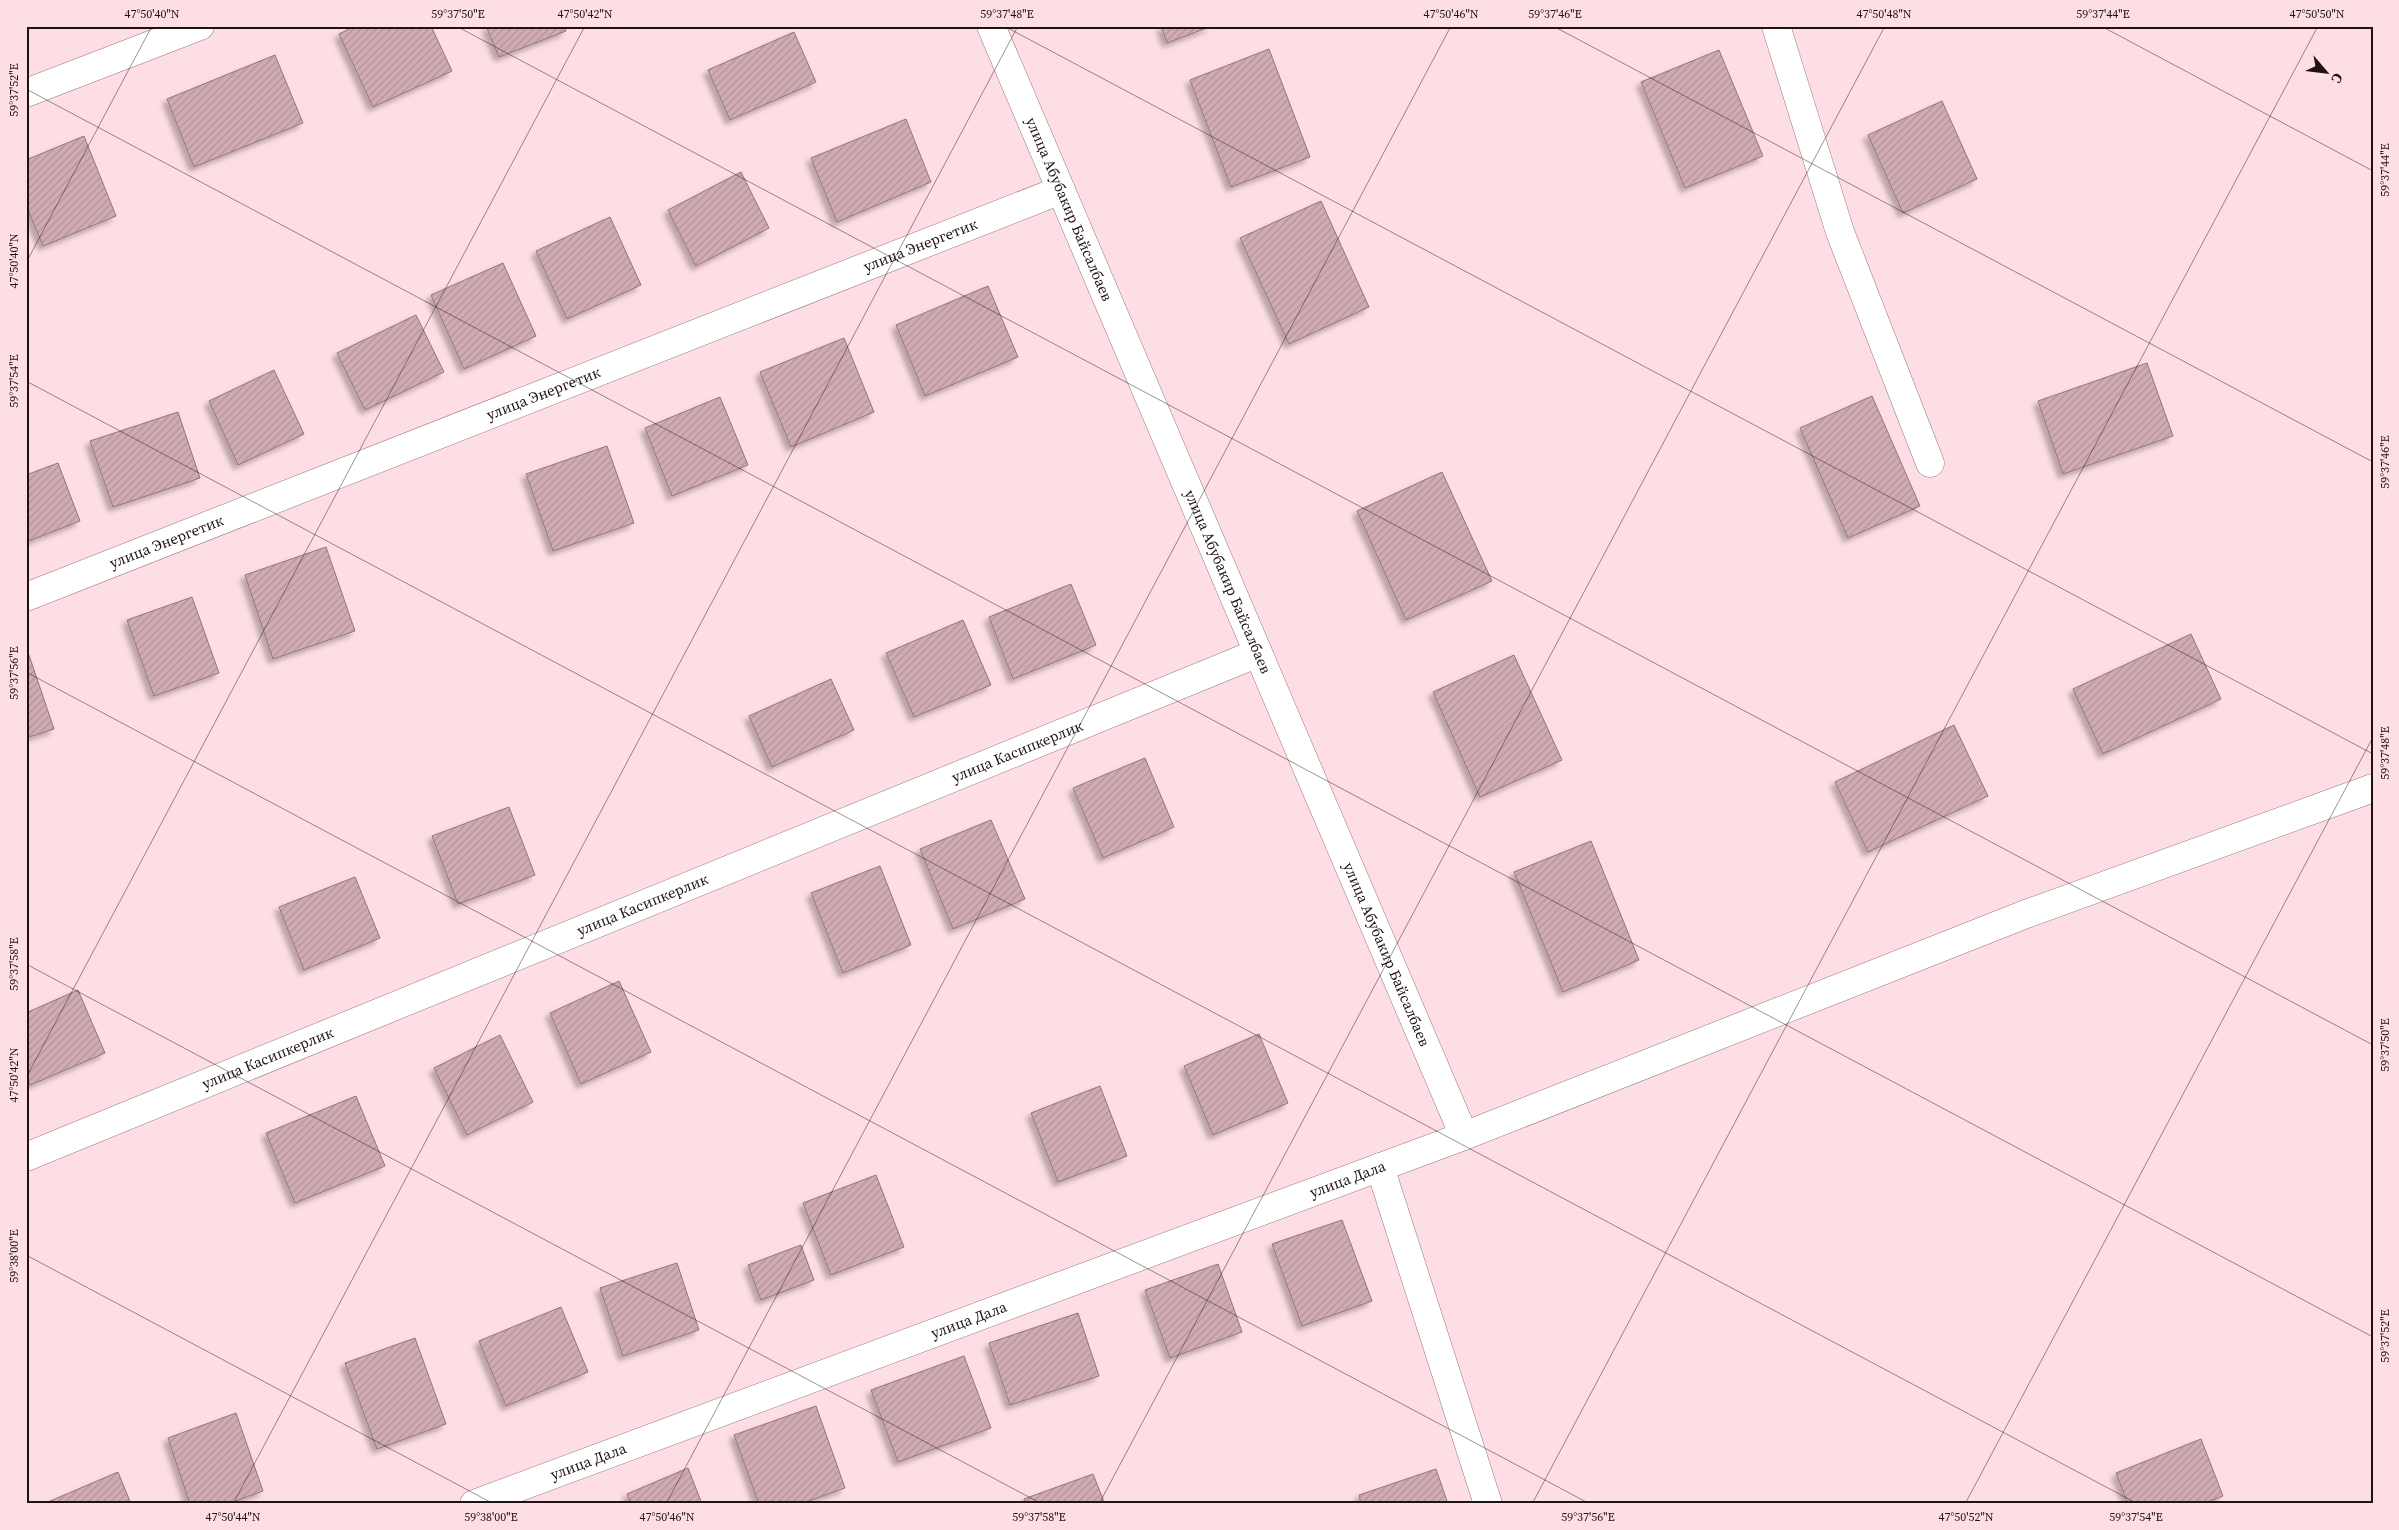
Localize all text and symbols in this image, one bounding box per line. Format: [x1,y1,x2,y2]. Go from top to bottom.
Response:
text: 47°50'40"N [124,6,180,22]
text: 59°37'50"E [431,6,485,22]
text: 47°50'42"N [557,6,613,22]
text: 59°37'48"E [980,6,1034,22]
text: 47°50'46"N [1423,6,1479,22]
text: 59°37'46"E [1528,6,1582,22]
text: 47°50'48"N [1856,6,1912,22]
text: 59°37'44"E [2076,6,2130,22]
text: 47°50'50"N [2289,6,2345,22]
north arrow [2302,48,2352,98]
text: 59°37'52"E [6,63,22,117]
text: С [2326,70,2348,87]
street label: улица Абубакир Байсалбаев [1021,114,1118,304]
text: 59°37'44"E [2377,143,2393,197]
street label: улица Энергетик [860,213,981,277]
text: 47°50'40"N [6,233,22,289]
text: 59°37'54"E [6,354,22,408]
street label: улица Энергетик [483,361,604,425]
text: 59°37'46"E [2377,435,2393,489]
street label: улица Абубакир Байсалбаев [1180,486,1277,677]
street label: улица Энергетик [106,509,227,573]
text: 59°37'56"E [6,646,22,700]
street label: улица Касипкерлик [948,714,1087,787]
text: 59°37'48"E [2377,726,2393,780]
street label: улица Абубакир Байсалбаев [1339,859,1436,1049]
street label: улица Касипкерлик [573,868,712,941]
text: 59°37'58"E [6,937,22,991]
text: 59°37'50"E [2377,1018,2393,1072]
street label: улица Касипкерлик [199,1021,337,1094]
text: 47°50'42"N [6,1047,22,1103]
street label: улица Дала [1306,1155,1389,1203]
text: 59°38'00"E [6,1229,22,1283]
street label: улица Дала [928,1296,1010,1343]
text: 59°37'52"E [2377,1309,2393,1363]
street label: улица Дала [547,1437,630,1485]
text: 47°50'44"N [205,1509,261,1525]
text: 59°38'00"E [464,1509,518,1525]
text: 47°50'46"N [639,1509,695,1525]
text: 59°37'58"E [1012,1509,1066,1525]
text: 59°37'56"E [1561,1509,1615,1525]
text: 47°50'52"N [1938,1509,1994,1525]
text: 59°37'54"E [2109,1509,2163,1525]

